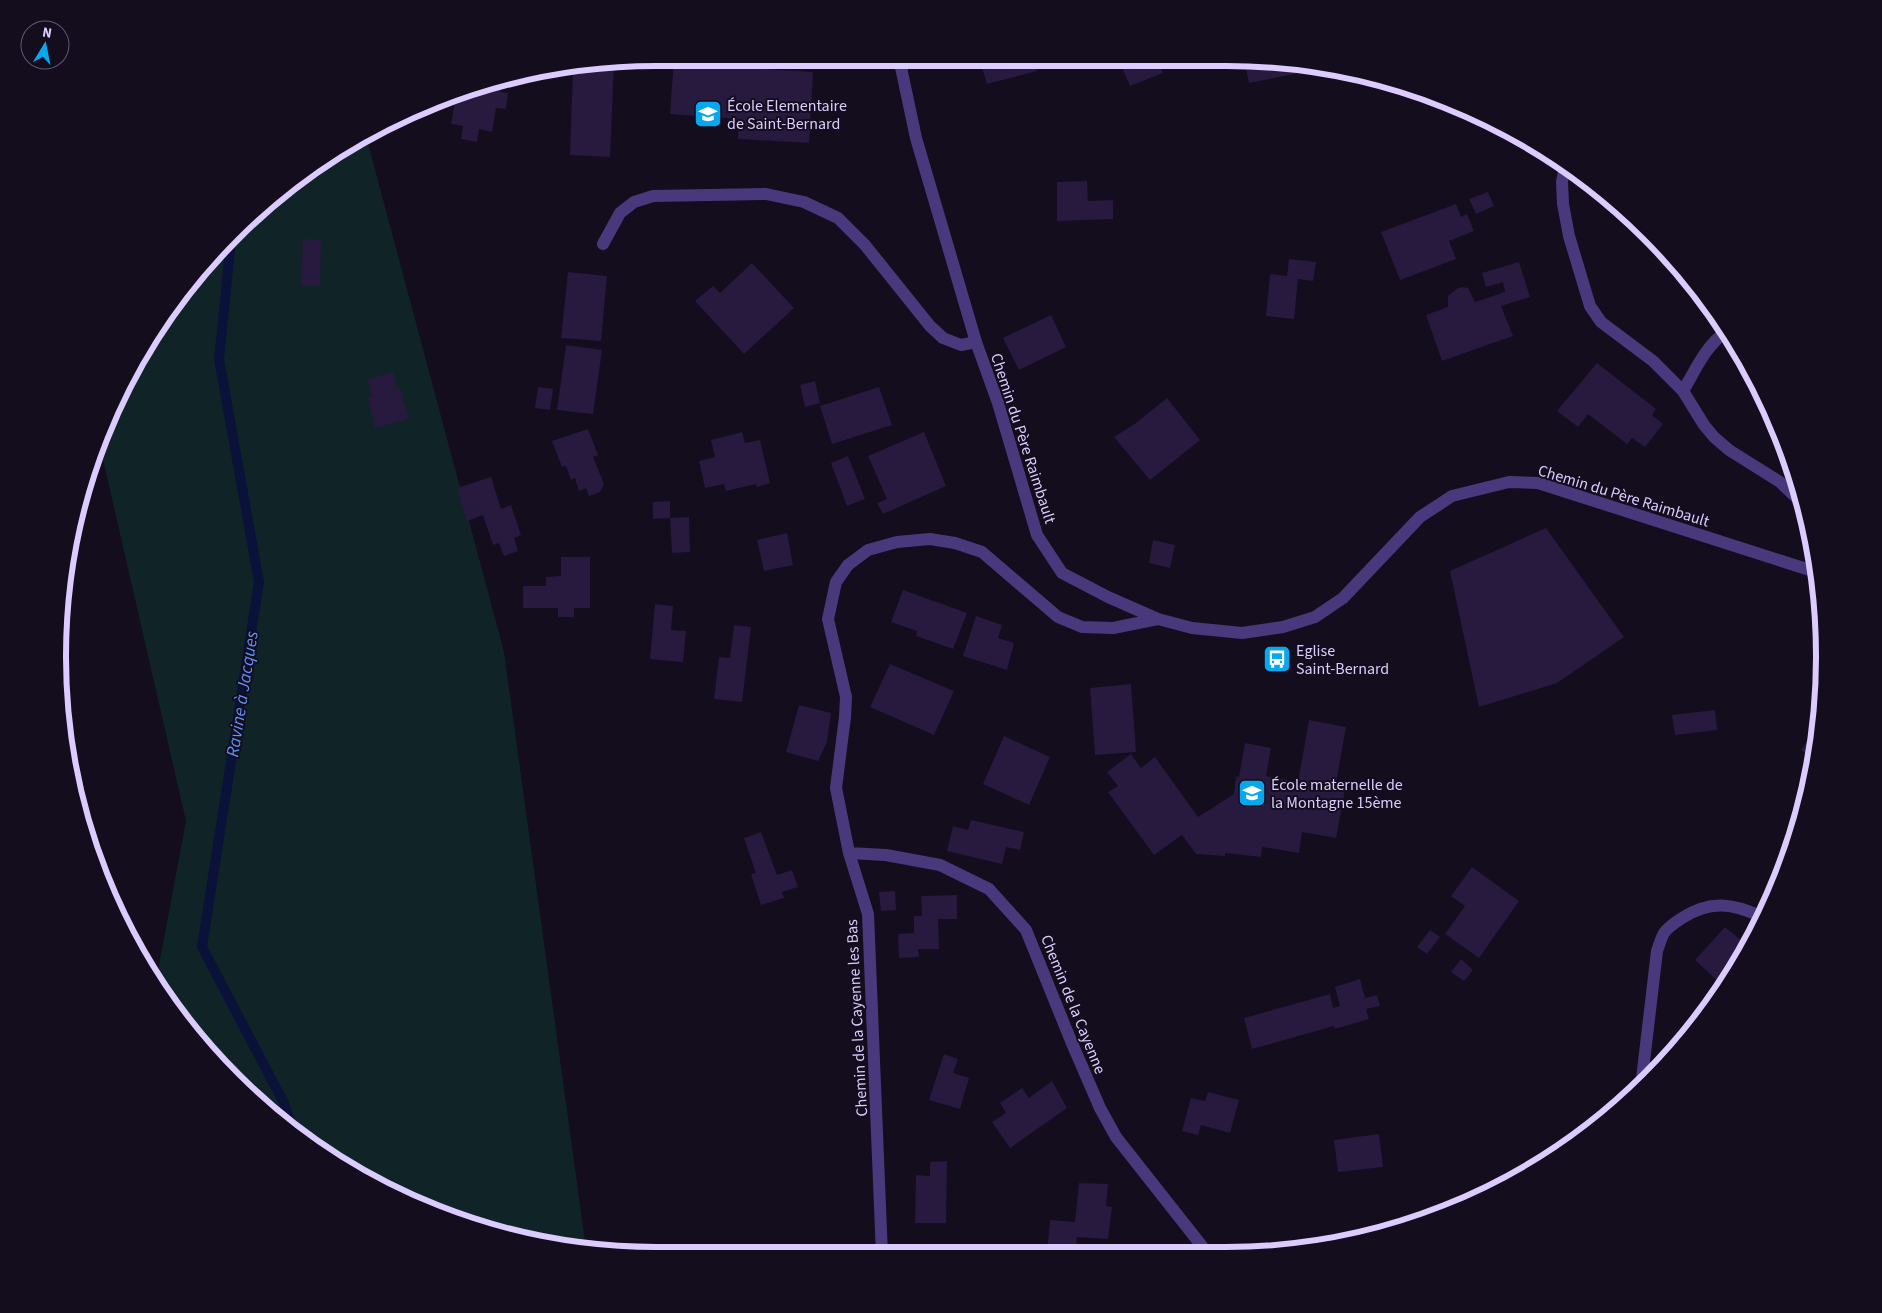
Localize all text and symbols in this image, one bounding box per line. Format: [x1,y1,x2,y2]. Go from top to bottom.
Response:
north arrow [20,20,70,70]
text: N [41,23,53,44]
place label: École Elementaire de Saint-Bernard [727,95,847,135]
school or university icon: École Elementaire de Saint-Bernard [693,99,723,129]
street label: Chemin du Père Raimbault [985,350,1061,527]
street label: Chemin du Père Raimbault [1535,459,1713,533]
water label: Ravine à Jacques [220,629,265,759]
place label: Eglise Saint-Bernard [1296,640,1389,680]
bus stop icon: Eglise Saint-Bernard [1262,644,1292,674]
place label: École maternelle de la Montagne 15ème [1271,774,1403,814]
school or university icon: École maternelle de la Montagne 15ème [1237,778,1267,808]
street label: Chemin de la Cayenne les Bas [841,918,873,1117]
street label: Chemin de la Cayenne [1035,932,1111,1077]

